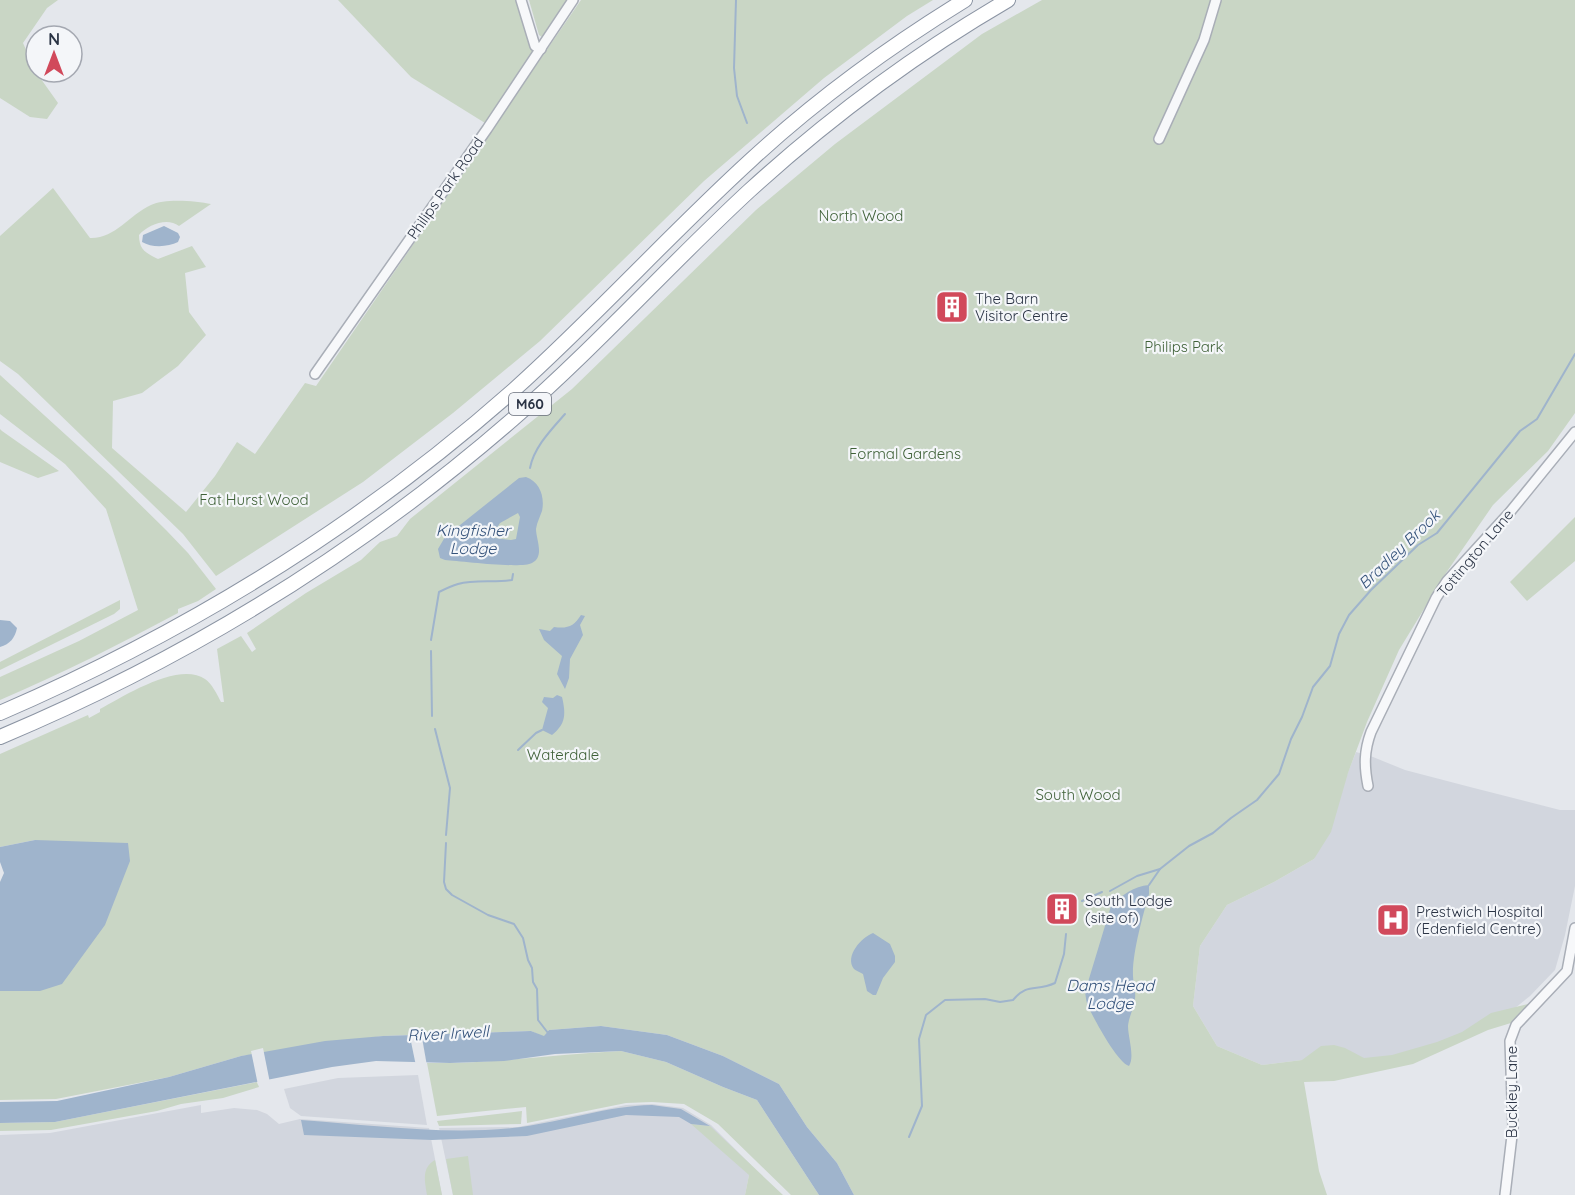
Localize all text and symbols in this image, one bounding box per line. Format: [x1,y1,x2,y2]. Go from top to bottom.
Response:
north arrow [24,24,84,84]
text: N [48,29,60,49]
street label: Philips Park Road [403,133,487,243]
park label: North Wood [819,206,903,225]
building icon: The Barn Visitor Centre [934,289,970,325]
place label: The Barn Visitor Centre [975,289,1068,325]
park label: Philips Park [1144,337,1224,356]
road number: M60 [509,393,551,415]
park label: Formal Gardens [849,444,961,463]
park label: Fat Hurst Wood [199,490,309,509]
water label: Bradley Brook [1354,504,1445,593]
street label: Tottington Lane [1433,505,1517,601]
water label: Kingfisher Lodge [436,520,512,558]
park label: Waterdale [527,745,599,764]
park label: South Wood [1035,785,1121,804]
building icon: South Lodge (site of) [1044,891,1080,927]
place label: South Lodge (site of) [1085,891,1172,927]
hospital icon: Prestwich Hospital (Edenfield Centre) [1375,902,1411,938]
place label: Prestwich Hospital (Edenfield Centre) [1416,902,1543,938]
water label: Dams Head Lodge [1066,975,1156,1013]
water label: River Irwell [407,1021,492,1045]
street label: Buckley Lane [1502,1046,1521,1138]

